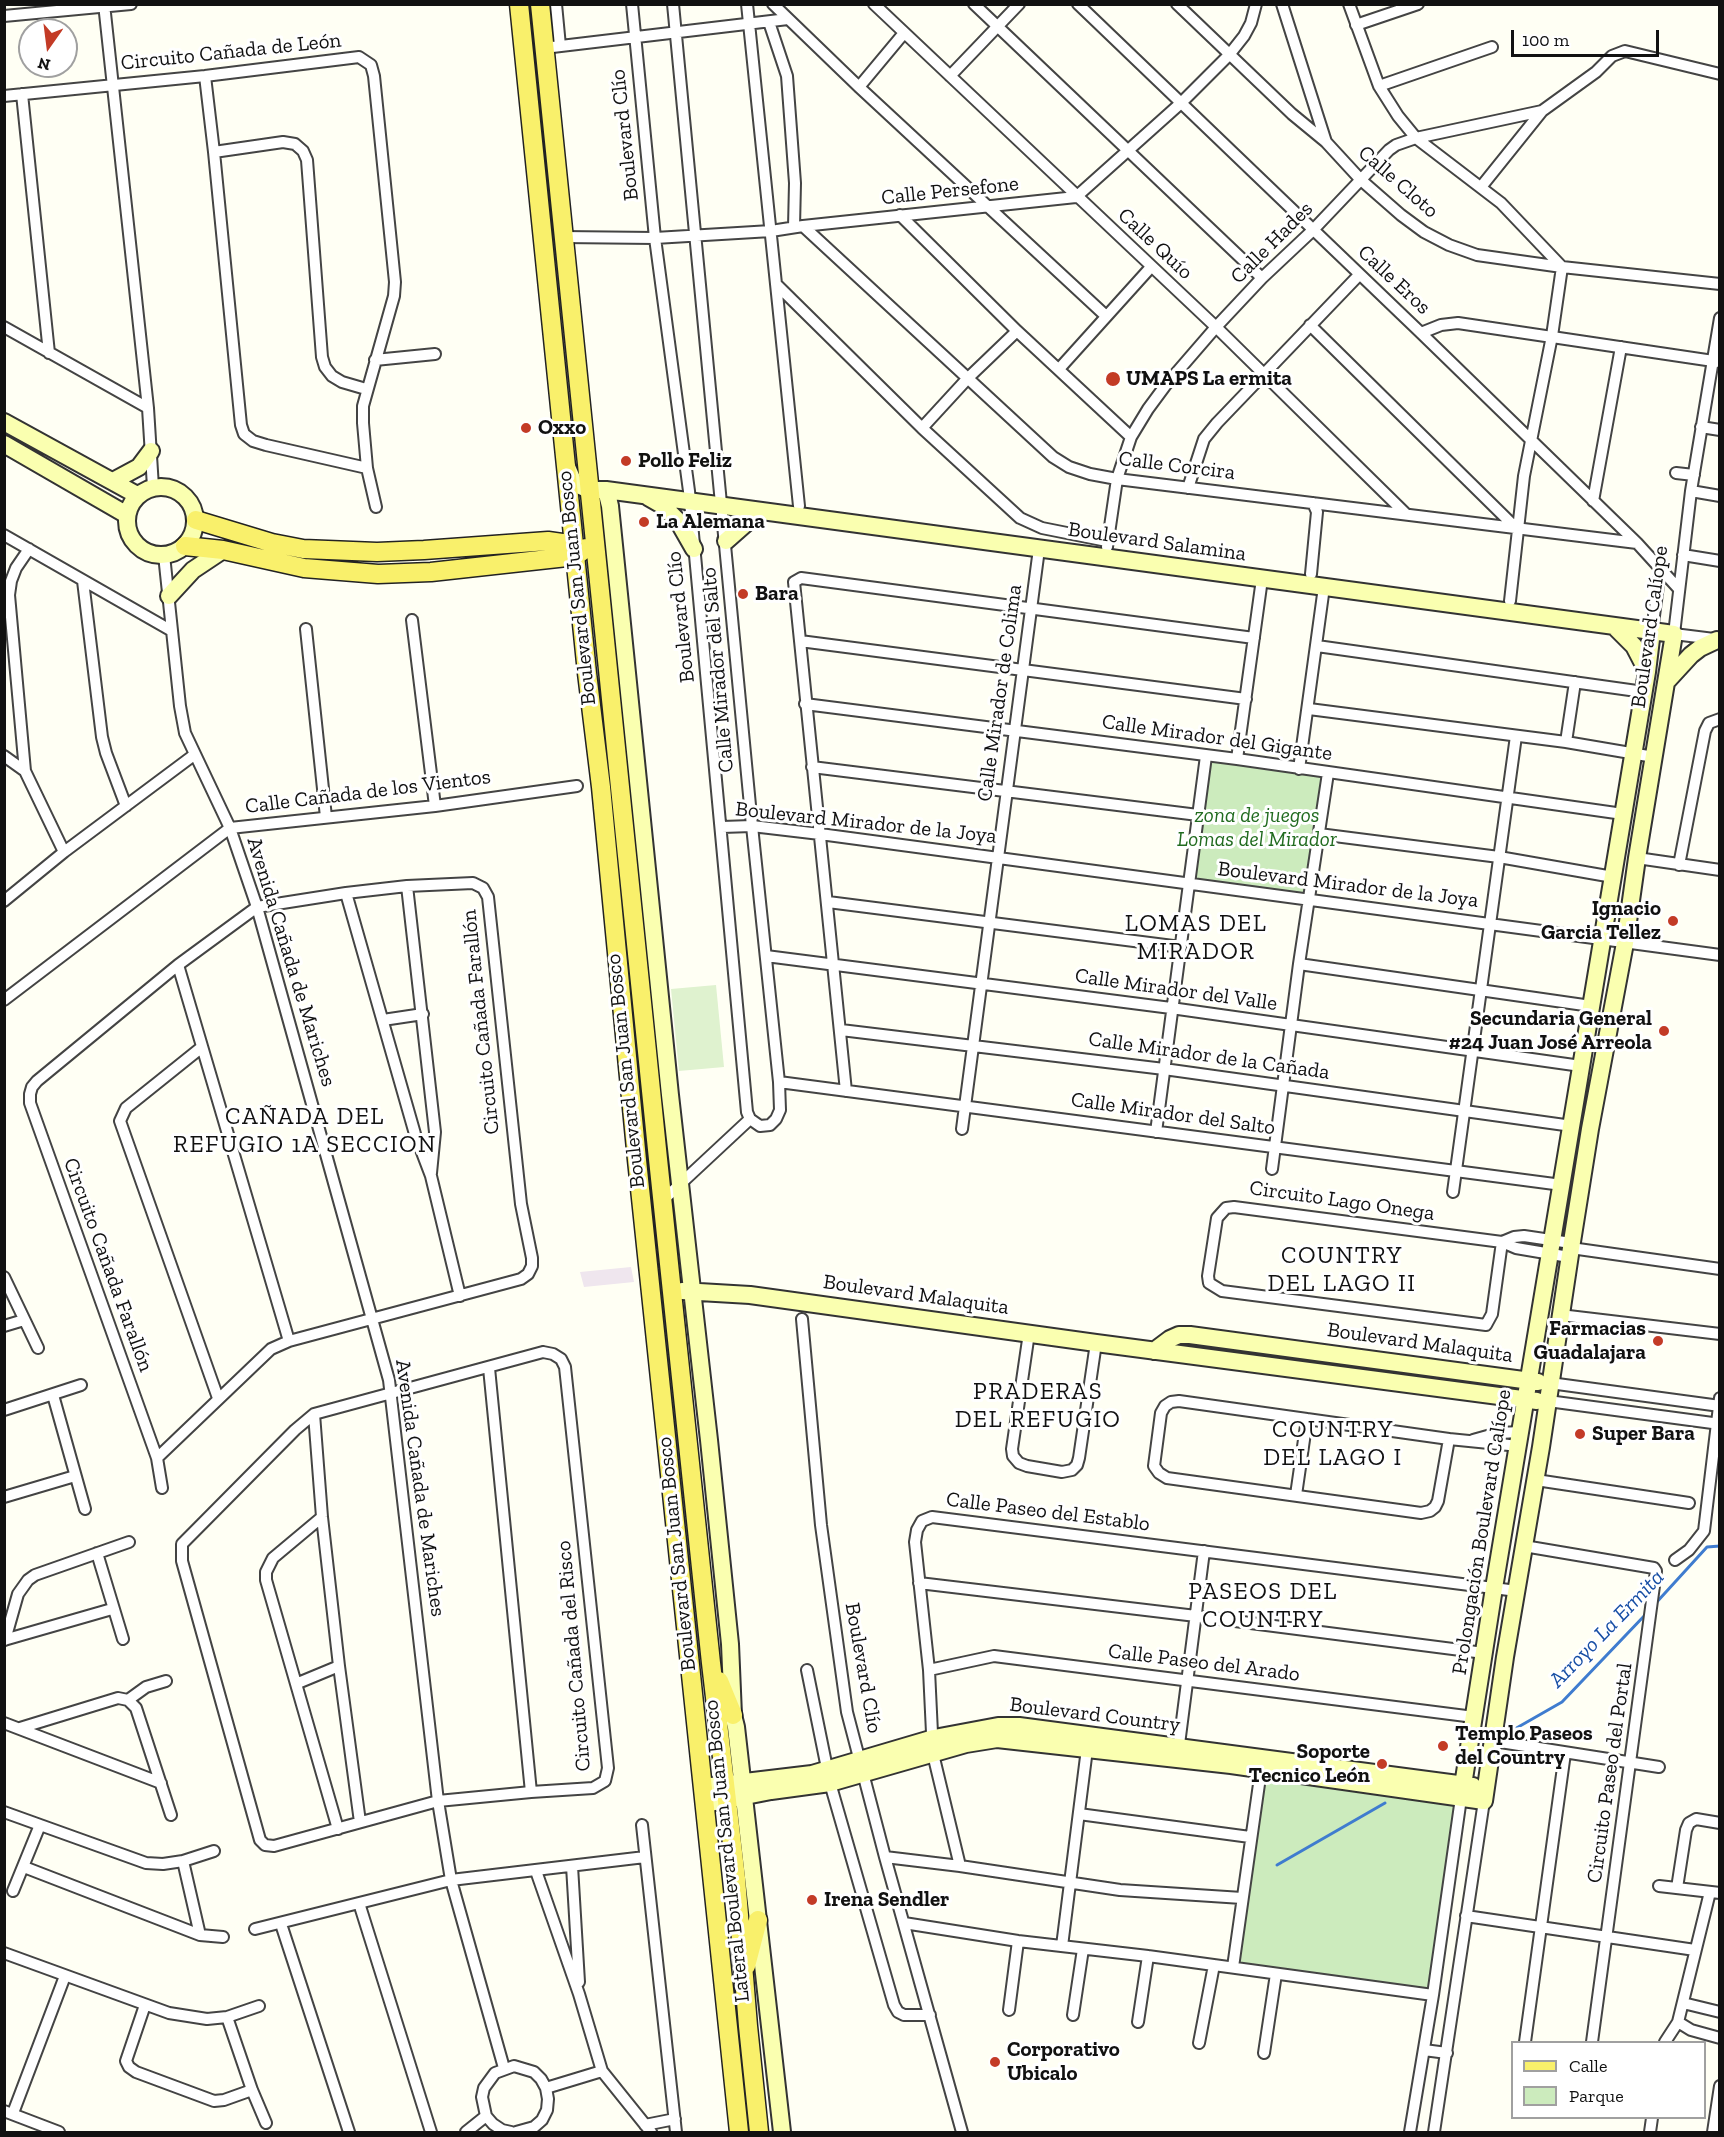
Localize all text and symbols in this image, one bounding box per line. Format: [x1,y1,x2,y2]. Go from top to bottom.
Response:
north arrow [18,18,78,78]
scale bar [1514,18,1662,56]
street label: Circuito Cañada de León [120,28,342,76]
text: 100 m [1522,29,1569,51]
text: N [36,53,52,75]
street label: Boulevard Clío [606,68,644,202]
street label: Calle Cloto [1353,140,1443,224]
street label: Calle Persefone [880,171,1020,211]
street label: Calle Hades [1226,197,1318,289]
street label: Calle Quío [1112,203,1198,285]
street label: Calle Eros [1352,240,1436,320]
place label: UMAPS La ermita [1126,366,1292,392]
marker: UMAPS La ermita [1104,370,1122,388]
place label: Oxxo [538,415,586,441]
marker: Oxxo [519,421,533,435]
street label: Calle Corcira [1117,446,1237,486]
place label: Pollo Feliz [638,448,732,474]
marker: Pollo Feliz [619,454,633,468]
street label: Boulevard San Juan Bosco [552,470,602,706]
place label: La Alemana [656,509,765,535]
marker: La Alemana [637,515,651,529]
street label: Boulevard Salamina [1066,517,1248,567]
street label: Boulevard Calíope [1626,544,1674,710]
street label: Boulevard Clío [662,550,700,684]
street label: Calle Mirador del Salto [696,566,740,774]
place label: Bara [755,581,799,607]
street label: Calle Mirador de Colima [972,583,1028,803]
marker: Bara [736,587,750,601]
street label: Calle Mirador del Gigante [1100,709,1334,767]
street label: Calle Cañada de los Vientos [244,764,492,820]
street label: Boulevard Mirador de la Joya [734,797,998,849]
park label: zona de juegos Lomas del Mirador [1177,803,1337,853]
street label: Avenida Cañada de Mariches [241,834,341,1090]
street label: Boulevard Mirador de la Joya [1216,856,1480,914]
place label: Ignacio Garcia Tellez [1541,896,1661,946]
street label: Circuito Cañada Farallón [457,908,505,1136]
district label: LOMAS DEL MIRADOR [1125,910,1267,966]
marker: Ignacio Garcia Tellez [1666,914,1680,928]
street label: Boulevard San Juan Bosco [601,953,651,1189]
street label: Calle Mirador del Valle [1073,963,1279,1017]
place label: Secundaria General #24 Juan José Arreola [1449,1006,1652,1056]
marker: Secundaria General #24 Juan José Arreola [1657,1024,1671,1038]
street label: Calle Mirador de la Cañada [1087,1027,1331,1085]
street label: Calle Mirador del Salto [1069,1087,1277,1141]
district label: CAÑADA DEL REFUGIO 1A SECCION [173,1103,437,1159]
street label: Circuito Cañada Farallón [58,1155,158,1375]
street label: Circuito Lago Onega [1248,1176,1436,1226]
district label: COUNTRY DEL LAGO II [1268,1242,1416,1298]
street label: Boulevard Malaquita [822,1269,1010,1321]
place label: Farmacias Guadalajara [1534,1316,1646,1366]
street label: Boulevard Malaquita [1326,1317,1514,1369]
marker: Farmacias Guadalajara [1651,1334,1665,1348]
street label: Avenida Cañada de Mariches [389,1358,451,1618]
district label: PRADERAS DEL REFUGIO [955,1378,1121,1434]
street label: Prolongación Boulevard Calíope [1447,1388,1517,1676]
district label: COUNTRY DEL LAGO I [1263,1416,1403,1472]
place label: Super Bara [1592,1421,1695,1447]
marker: Super Bara [1573,1427,1587,1441]
street label: Boulevard San Juan Bosco [652,1436,702,1672]
street label: Calle Paseo del Establo [945,1487,1151,1537]
street label: Circuito Cañada del Risco [551,1540,597,1772]
water label: Arroyo La Ermita [1544,1564,1670,1694]
district label: PASEOS DEL COUNTRY [1188,1578,1338,1634]
street label: Boulevard Clío [839,1601,887,1735]
street label: Calle Paseo del Arado [1107,1639,1301,1687]
street label: Circuito Paseo del Portal [1582,1661,1638,1885]
street label: Boulevard Country [1008,1692,1182,1738]
street label: Lateral Boulevard San Juan Bosco [699,1699,755,2003]
place label: Templo Paseos del Country [1455,1721,1593,1771]
place label: Soporte Tecnico León [1248,1739,1370,1789]
marker: Templo Paseos del Country [1436,1739,1450,1753]
marker: Soporte Tecnico León [1375,1757,1389,1771]
place label: Irena Sendler [824,1887,949,1913]
marker: Irena Sendler [805,1893,819,1907]
place label: Corporativo Ubicalo [1007,2037,1120,2087]
legend [1511,2041,1706,2119]
marker: Corporativo Ubicalo [988,2055,1002,2069]
text: Calle [1569,2055,1607,2077]
text: Parque [1569,2085,1624,2107]

